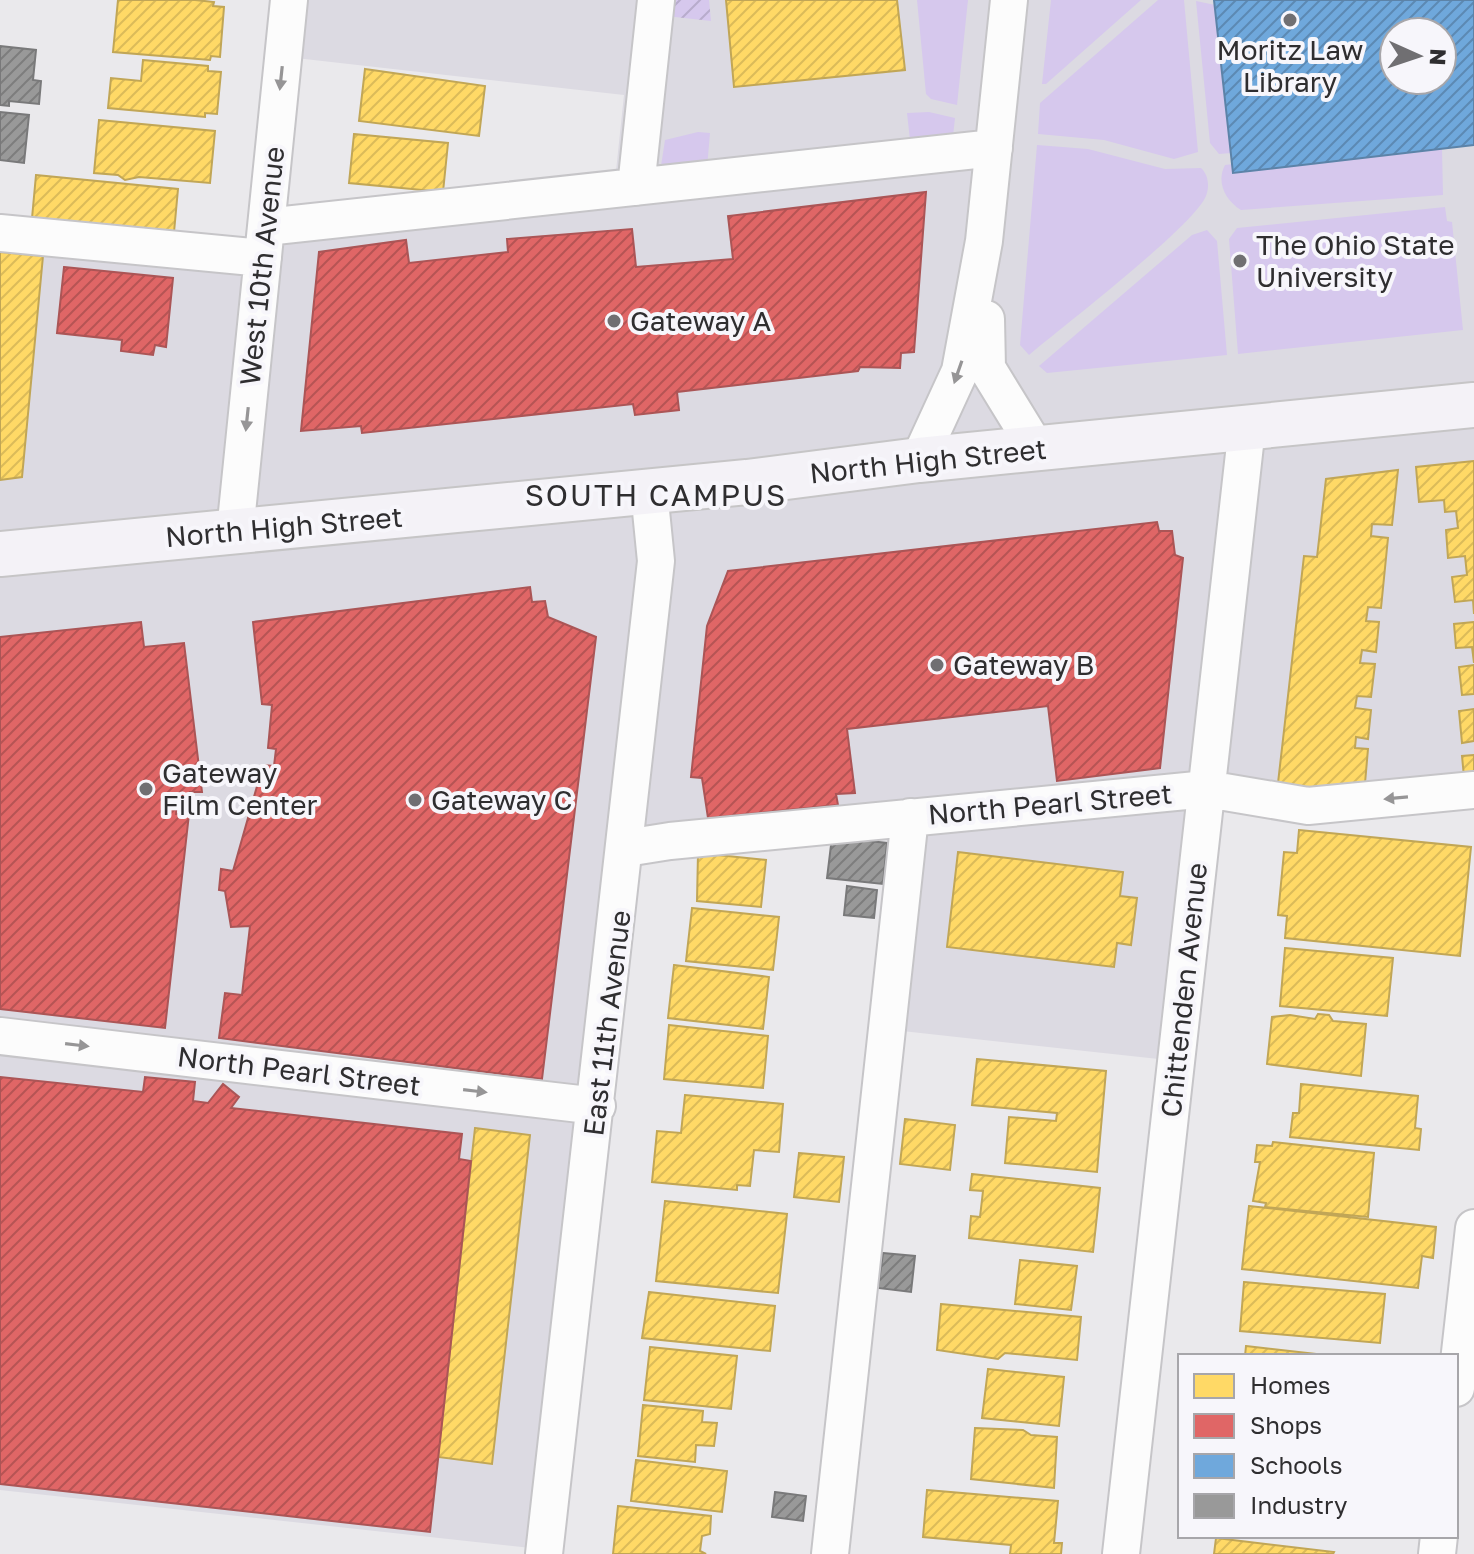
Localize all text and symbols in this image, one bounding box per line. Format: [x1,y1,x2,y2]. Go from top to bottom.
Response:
marker: Moritz Law Library [1281,11,1299,29]
north arrow [1378,16,1458,96]
place label: Moritz Law Library [1217,33,1363,98]
text: N [1425,48,1452,66]
one-way arrow [275,66,288,91]
street label: West 10th Avenue [233,145,290,387]
place label: The Ohio State University [1256,228,1455,293]
marker: The Ohio State University [1231,252,1249,270]
place label: Gateway A [630,304,772,337]
marker: Gateway A [605,312,623,330]
one-way arrow [951,360,963,384]
one-way arrow [240,407,253,432]
street label: North High Street [808,432,1048,489]
district label: SOUTH CAMPUS [525,477,787,513]
street label: North High Street [164,500,404,553]
place label: Gateway B [953,648,1094,681]
marker: Gateway B [928,656,946,674]
place label: Gateway Film Center [162,756,318,821]
street label: North Pearl Street [927,776,1173,831]
marker: Gateway Film Center [137,780,155,798]
place label: Gateway C [431,783,573,816]
marker: Gateway C [406,791,424,809]
one-way arrow [1383,792,1408,805]
street label: Chittenden Avenue [1154,861,1213,1119]
street label: East 11th Avenue [576,908,637,1138]
one-way arrow [65,1039,90,1052]
street label: North Pearl Street [176,1039,423,1102]
one-way arrow [463,1085,488,1098]
legend [1178,1354,1458,1538]
text: Homes [1250,1370,1331,1399]
text: Shops [1250,1410,1322,1439]
text: Schools [1250,1450,1342,1479]
text: Industry [1250,1490,1347,1519]

